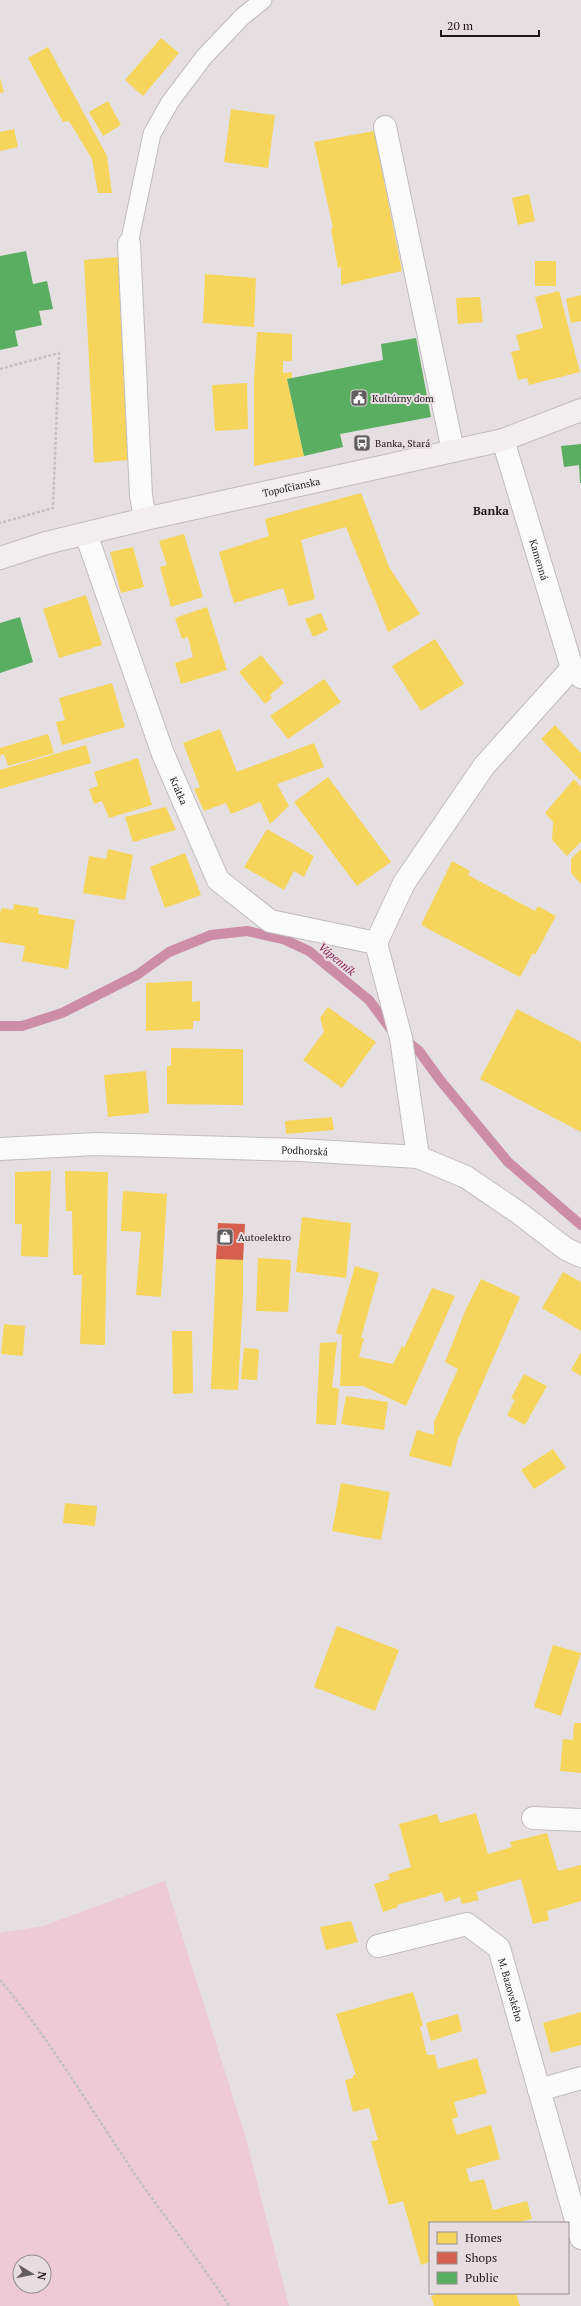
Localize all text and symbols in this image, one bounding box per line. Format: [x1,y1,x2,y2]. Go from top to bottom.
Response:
scale bar [441,12,539,38]
text: 20 m [447,18,474,33]
public building icon: Kultúrny dom [349,388,369,408]
place label: Kultúrny dom [372,392,434,405]
bus stop icon: Banka, Stará [352,433,372,453]
place label: Banka, Stará [375,437,430,450]
street label: Topoľčianska [261,475,321,500]
district label: Banka [473,503,509,518]
street label: Kamenná [526,538,551,582]
street label: Krátka [167,775,190,807]
water label: Vápenník [316,940,359,979]
street label: Podhorská [281,1143,328,1159]
shop icon: Autoelektro [215,1227,235,1247]
place label: Autoelektro [238,1231,292,1244]
street label: M. Bazovského [495,1956,526,2024]
legend [429,2222,569,2294]
text: Homes [465,2230,502,2245]
text: Shops [465,2250,497,2265]
north arrow [12,2254,52,2294]
text: N [34,2270,49,2282]
text: Public [465,2270,499,2285]

